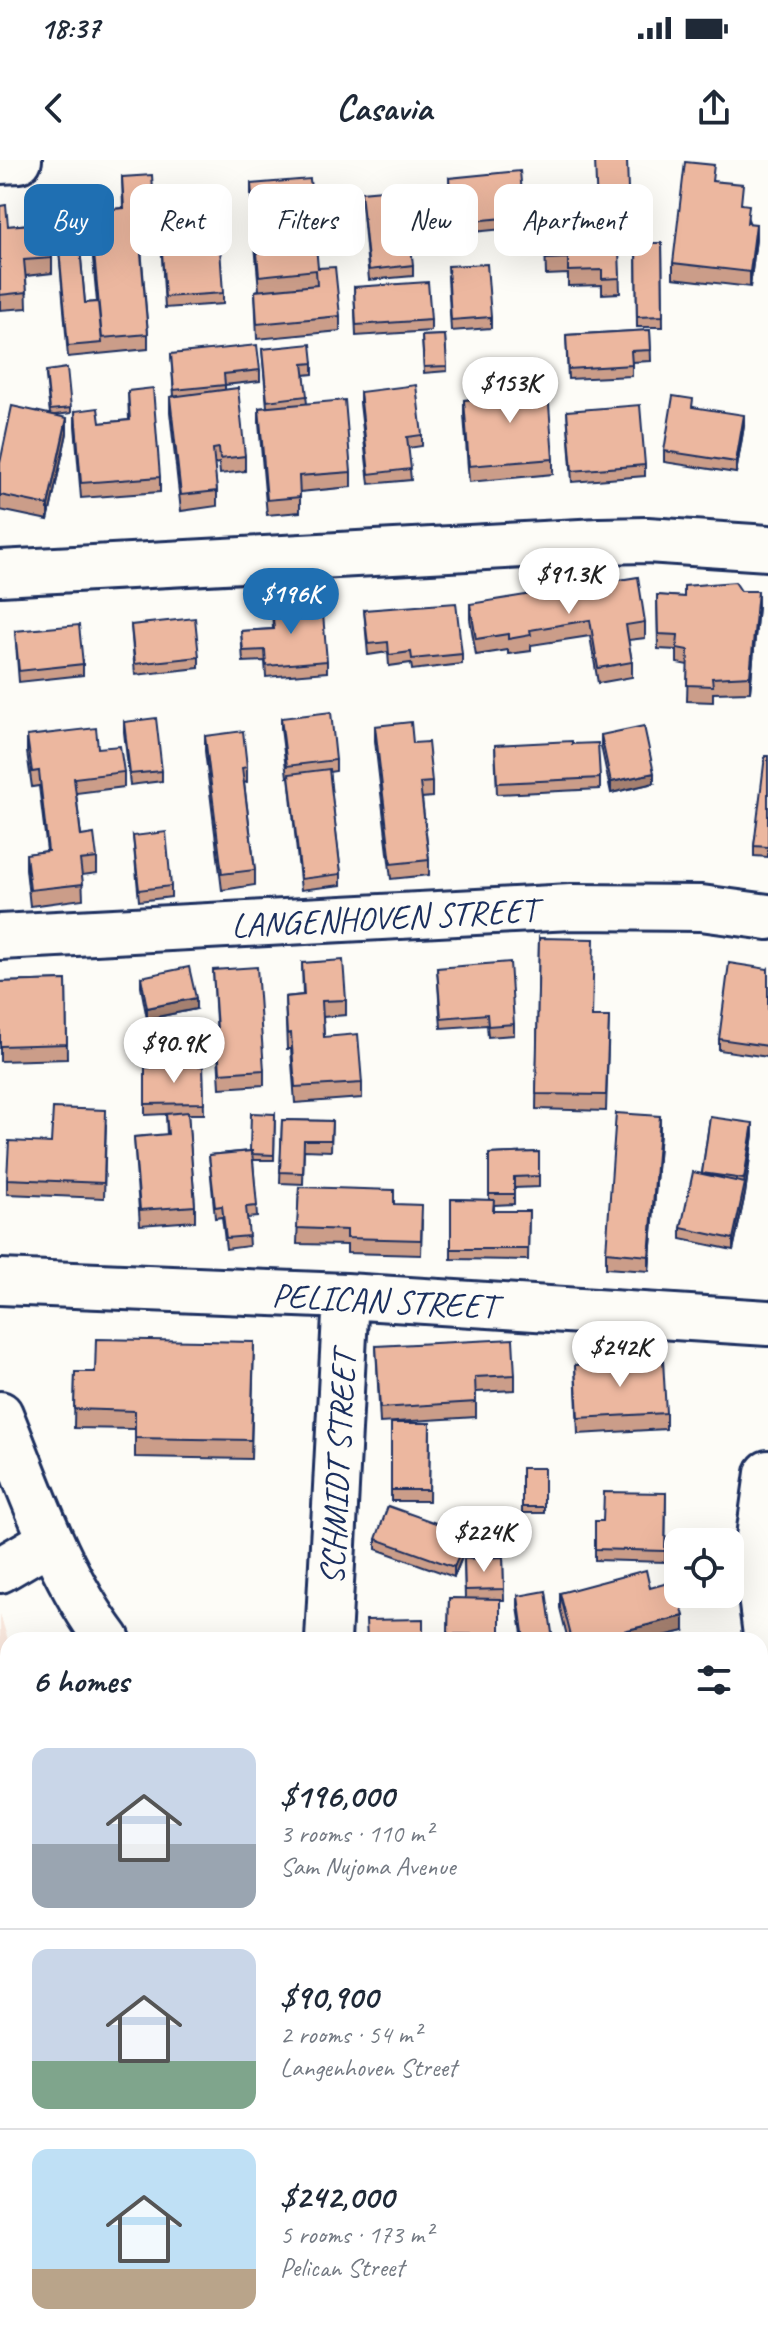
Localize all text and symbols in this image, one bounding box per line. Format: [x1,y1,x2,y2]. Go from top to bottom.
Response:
text: 18:37 [40,9,100,47]
text: Casavia [336,85,432,131]
icon: back [32,86,76,130]
icon: share [692,86,736,130]
chip: Buy [24,184,114,256]
chip: Rent [130,184,232,256]
chip: Filters [248,184,365,256]
chip: New [381,184,478,256]
chip: Apartment [494,184,653,256]
pin: $153K [454,357,566,425]
text: $153K [480,366,540,399]
pin: $91.3K [504,548,634,616]
text: $91.3K [537,557,601,590]
pin: $196K [235,568,347,636]
text: $196K [261,577,321,610]
street label: LANGENHOVEN STREET [230,888,546,947]
pin: $90.9K [109,1017,239,1085]
text: $90.9K [142,1026,206,1059]
street label: PELICAN STREET [271,1273,505,1328]
pin: $242K [564,1321,676,1389]
text: $242K [590,1330,650,1363]
street label: SCHMIDT STREET [310,1344,365,1586]
pin: $224K [428,1506,540,1574]
text: $224K [454,1515,514,1548]
map controls [664,1528,744,1608]
button: locate [664,1528,744,1608]
icon: filters [692,1658,736,1702]
text: 6 homes [32,1659,129,1702]
text: $196,000 [280,1774,394,1817]
icon: home [96,1780,192,1876]
text: 3 rooms · 110 m² [280,1817,432,1850]
text: Sam Nujoma Avenue [280,1850,455,1883]
text: $90,900 [280,1975,378,2018]
icon: home [96,1981,192,2077]
text: 2 rooms · 54 m² [280,2018,421,2051]
text: Langenhoven Street [280,2051,456,2084]
text: $242,000 [280,2175,394,2218]
icon: home [96,2181,192,2277]
text: 5 rooms · 173 m² [280,2218,432,2251]
text: Pelican Street [280,2251,404,2284]

